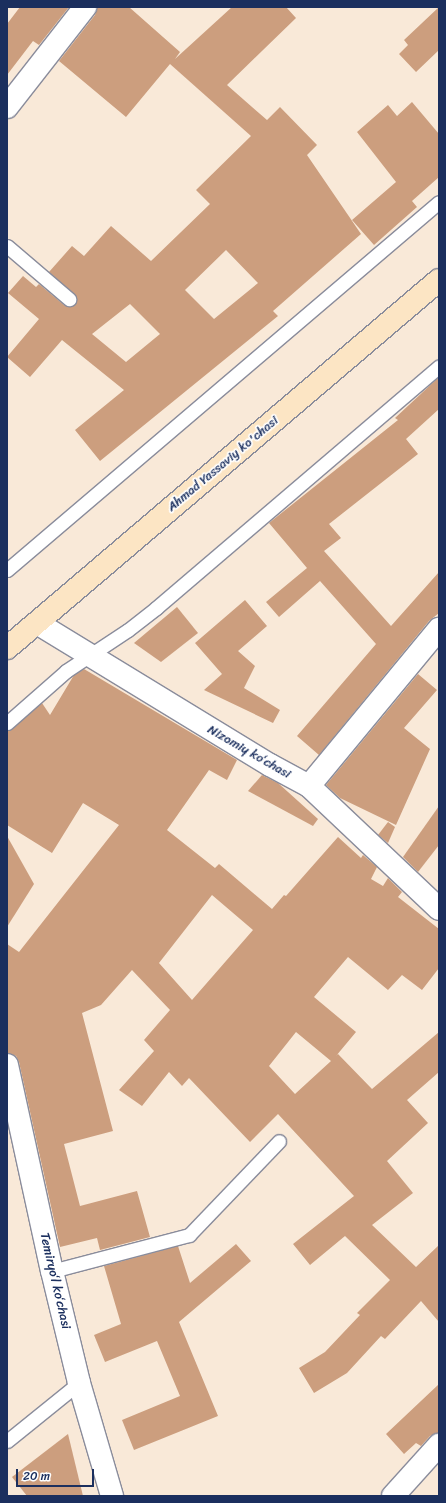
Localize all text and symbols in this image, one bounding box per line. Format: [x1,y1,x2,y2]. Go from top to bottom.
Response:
street label: Ahmad Yassaviy ko'chasi [164,413,282,515]
street label: Nizomiy koʻchasi [205,722,293,782]
street label: Temiryoʻl koʻchasi [36,1231,74,1331]
scale bar [18,1461,96,1487]
text: 20 m [23,1465,50,1487]

